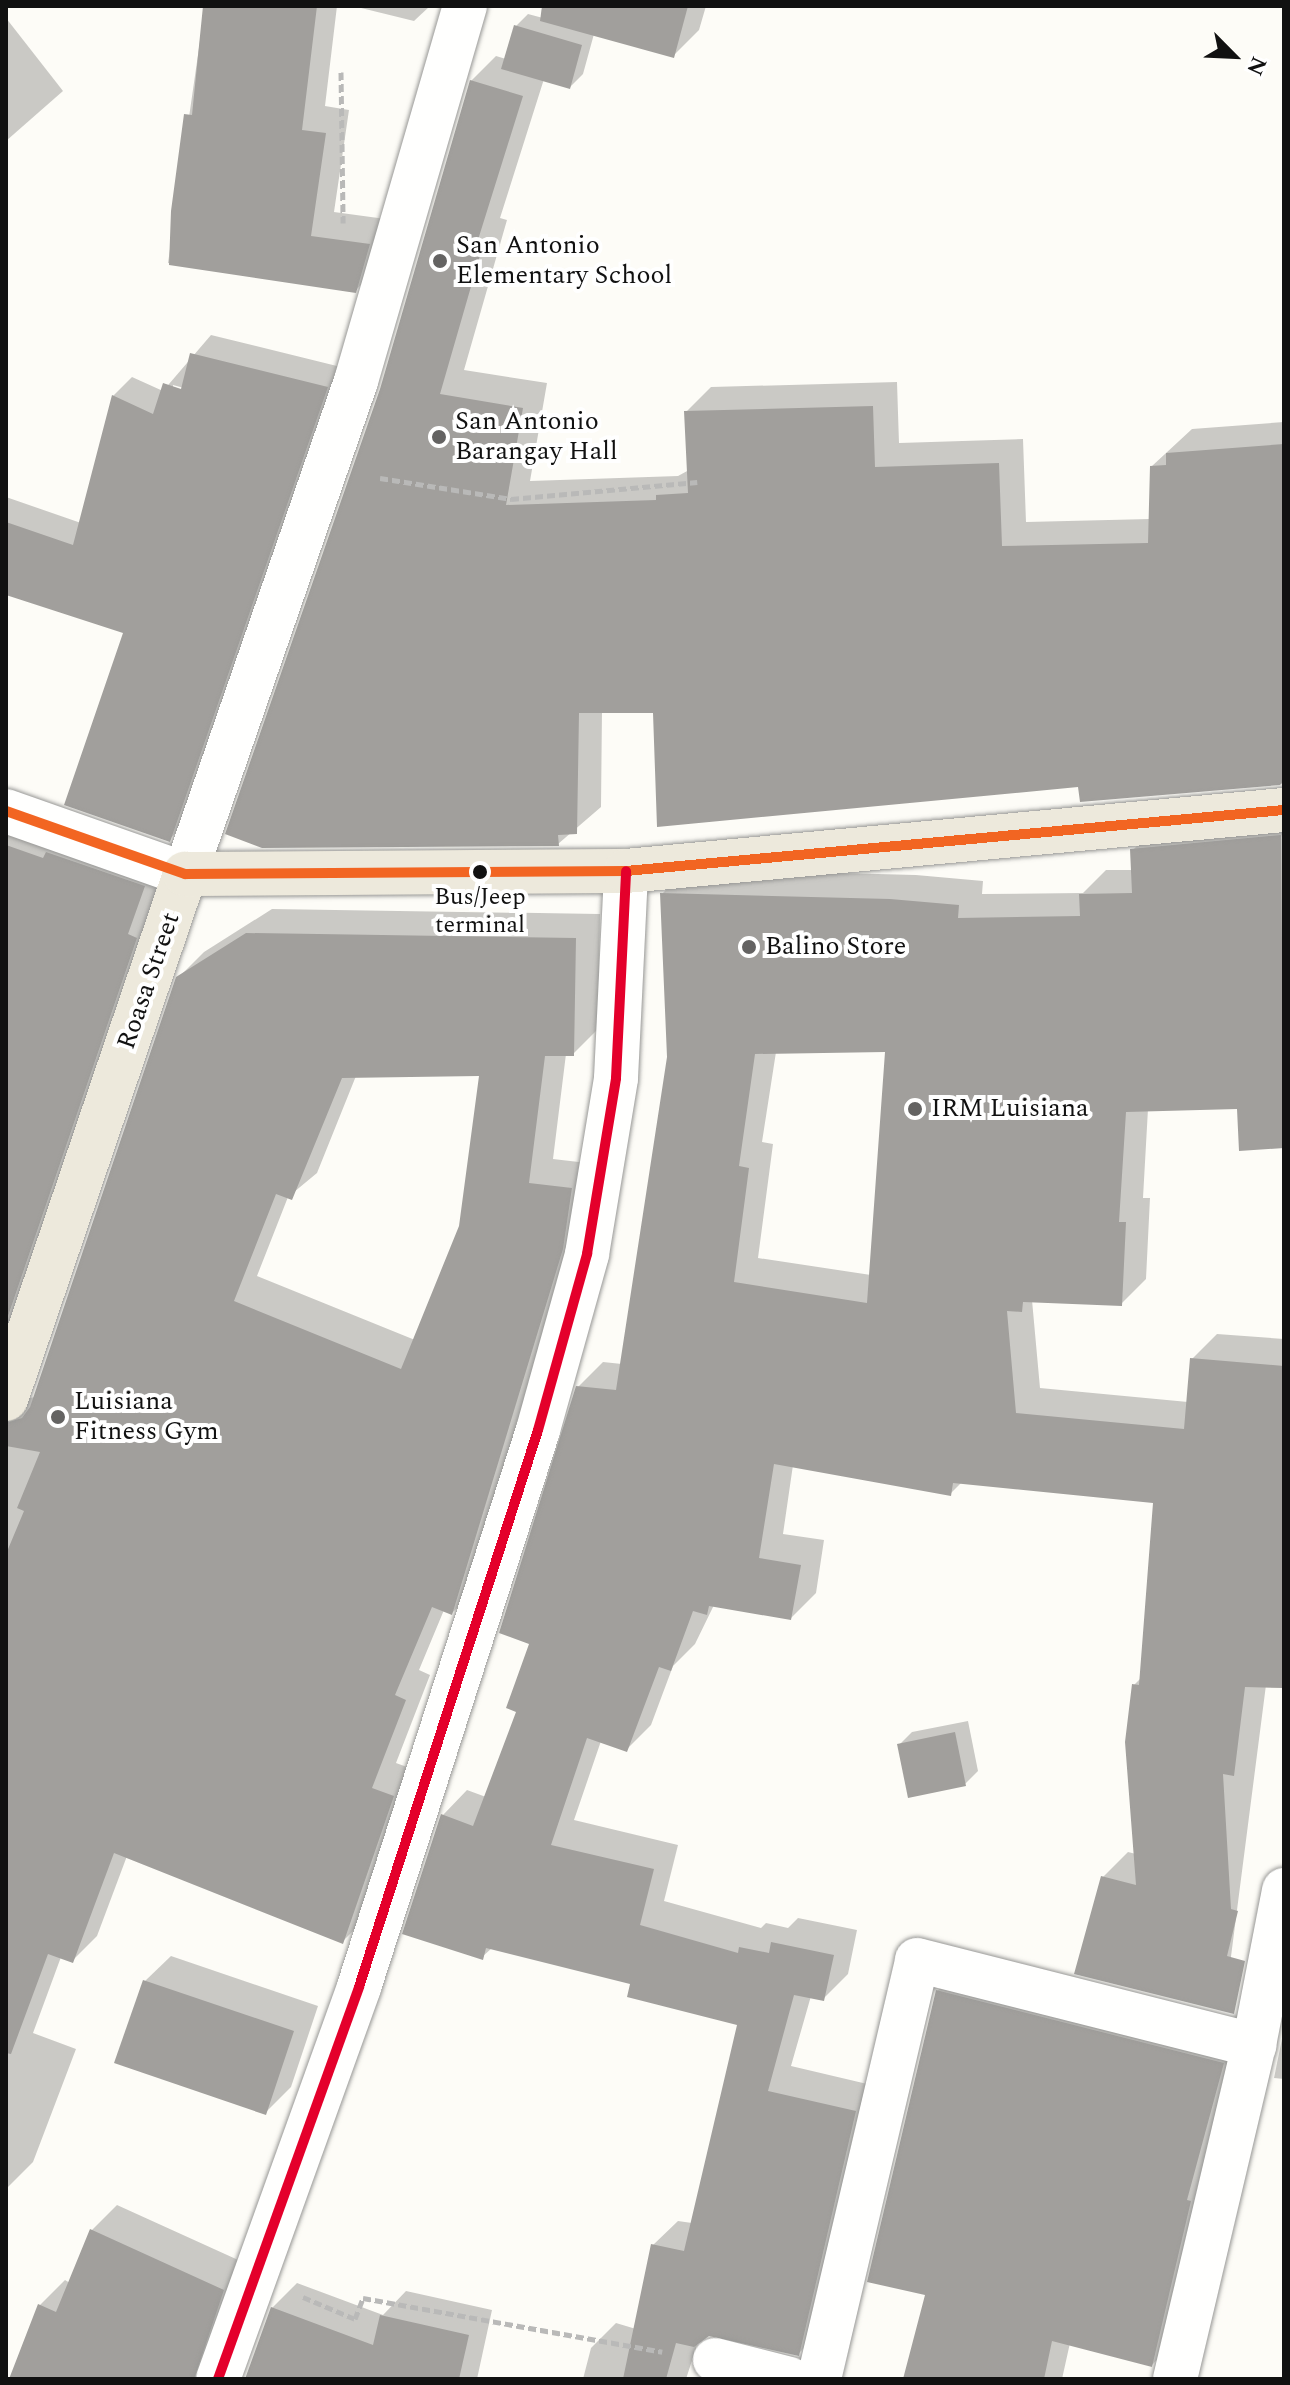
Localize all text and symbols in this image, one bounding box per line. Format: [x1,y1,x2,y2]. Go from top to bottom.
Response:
north arrow [1194,16,1274,96]
text: N [1238,51,1275,81]
place label: San Antonio Elementary School [456,230,672,292]
marker: San Antonio Elementary School [431,252,449,270]
place label: San Antonio Barangay Hall [455,406,618,468]
marker: San Antonio Barangay Hall [430,428,448,446]
marker: Bus/Jeep terminal [472,864,488,880]
place label: Bus/Jeep terminal [434,884,526,940]
street label: Roasa Street [111,908,187,1054]
place label: Balino Store [765,931,906,963]
marker: Balino Store [740,938,758,956]
place label: IRM Luisiana [931,1093,1089,1125]
marker: IRM Luisiana [906,1100,924,1118]
place label: Luisiana Fitness Gym [74,1386,219,1448]
marker: Luisiana Fitness Gym [49,1408,67,1426]

